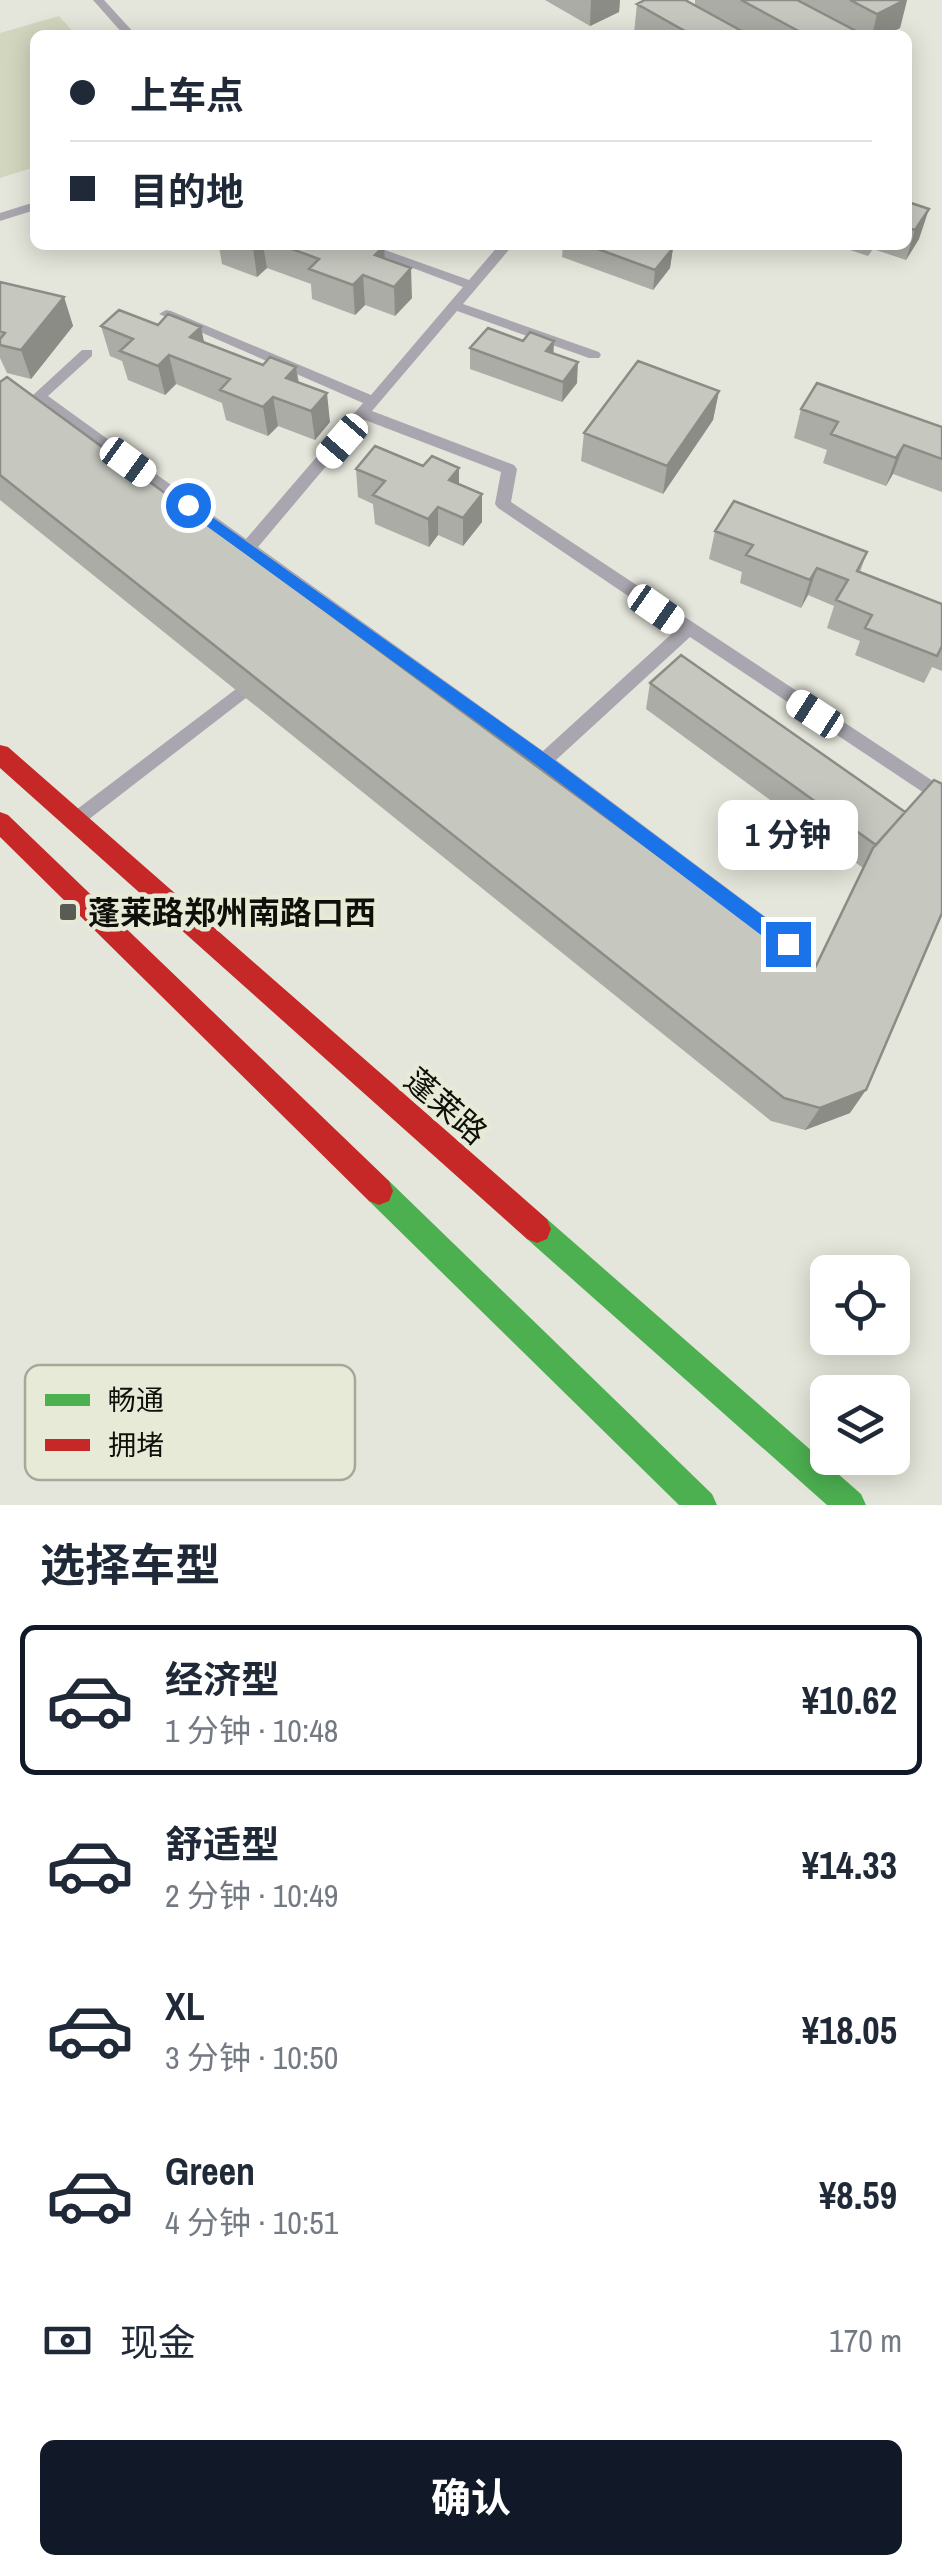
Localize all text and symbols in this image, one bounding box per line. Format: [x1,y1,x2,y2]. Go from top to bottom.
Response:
text: 上车点 [130,70,244,121]
text: 目的地 [130,166,244,217]
car [311,409,373,473]
car [95,432,161,492]
route start [166,483,211,528]
car [623,580,689,638]
car [782,685,848,743]
callout: 1 分钟 [718,799,858,869]
text: 1 分钟 [745,813,831,856]
place label: 蓬莱路郑州南路口西 [88,891,376,934]
marker: 蓬莱路郑州南路口西 [57,901,79,923]
route end [766,922,811,967]
street label: 蓬莱路 [396,1058,496,1154]
map controls [810,1255,910,1475]
button: locate [810,1255,910,1355]
legend [25,1365,355,1480]
button: layers [810,1375,910,1475]
text: 畅通 [108,1381,164,1419]
text: 拥堵 [108,1426,164,1464]
text: 选择车型 [40,1534,220,1595]
text: 经济型 [165,1654,279,1705]
icon: car [45,1655,135,1745]
text: ¥10.62 [802,1675,897,1726]
text: 1 分钟 · 10:48 [165,1709,338,1752]
text: 舒适型 [165,1819,279,1870]
icon: car [45,1820,135,1910]
text: ¥14.33 [802,1840,897,1891]
text: 2 分钟 · 10:49 [165,1874,338,1917]
text: XL [165,1981,205,2032]
icon: car [45,1985,135,2075]
text: ¥18.05 [802,2005,897,2056]
text: 3 分钟 · 10:50 [165,2036,338,2079]
text: Green [165,2146,255,2197]
icon: car [45,2150,135,2240]
text: ¥8.59 [819,2170,897,2221]
text: 4 分钟 · 10:51 [165,2201,338,2244]
icon: cash [40,2313,95,2368]
text: 现金 [120,2317,196,2368]
text: 170 m [829,2319,902,2362]
button: 确认 [40,2440,902,2555]

